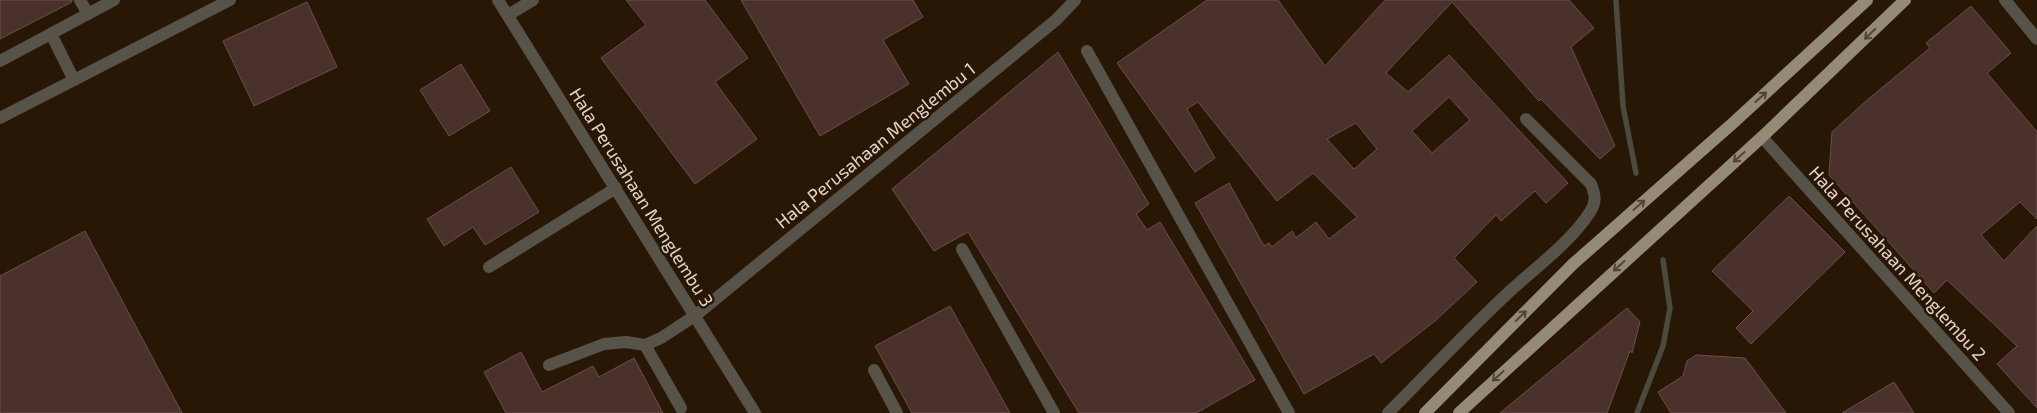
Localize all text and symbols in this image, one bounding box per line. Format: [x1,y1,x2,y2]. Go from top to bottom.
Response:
one-way arrow [1864,28,1876,40]
street label: Hala Perusahaan Menglembu 1 [771,57,979,233]
street label: Hala Perusahaan Menglembu 3 [565,84,719,310]
one-way arrow [1754,91,1767,103]
one-way arrow [1733,151,1746,163]
street label: Hala Perusahaan Menglembu 2 [1805,161,1991,365]
one-way arrow [1633,199,1646,211]
one-way arrow [1612,261,1625,272]
one-way arrow [1514,310,1527,322]
one-way arrow [1492,370,1505,381]

